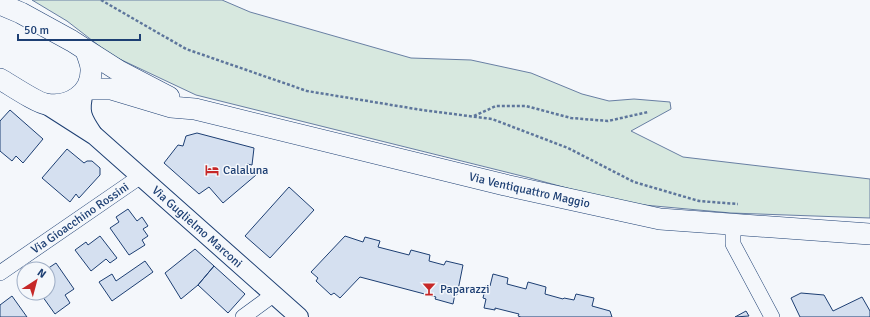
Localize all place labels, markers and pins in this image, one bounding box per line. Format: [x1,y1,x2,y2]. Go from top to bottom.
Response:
hotel icon: Calaluna [204,162,220,178]
place label: Calaluna [223,163,268,178]
bar icon: Paparazzi [421,281,437,297]
place label: Paparazzi [440,282,489,297]

